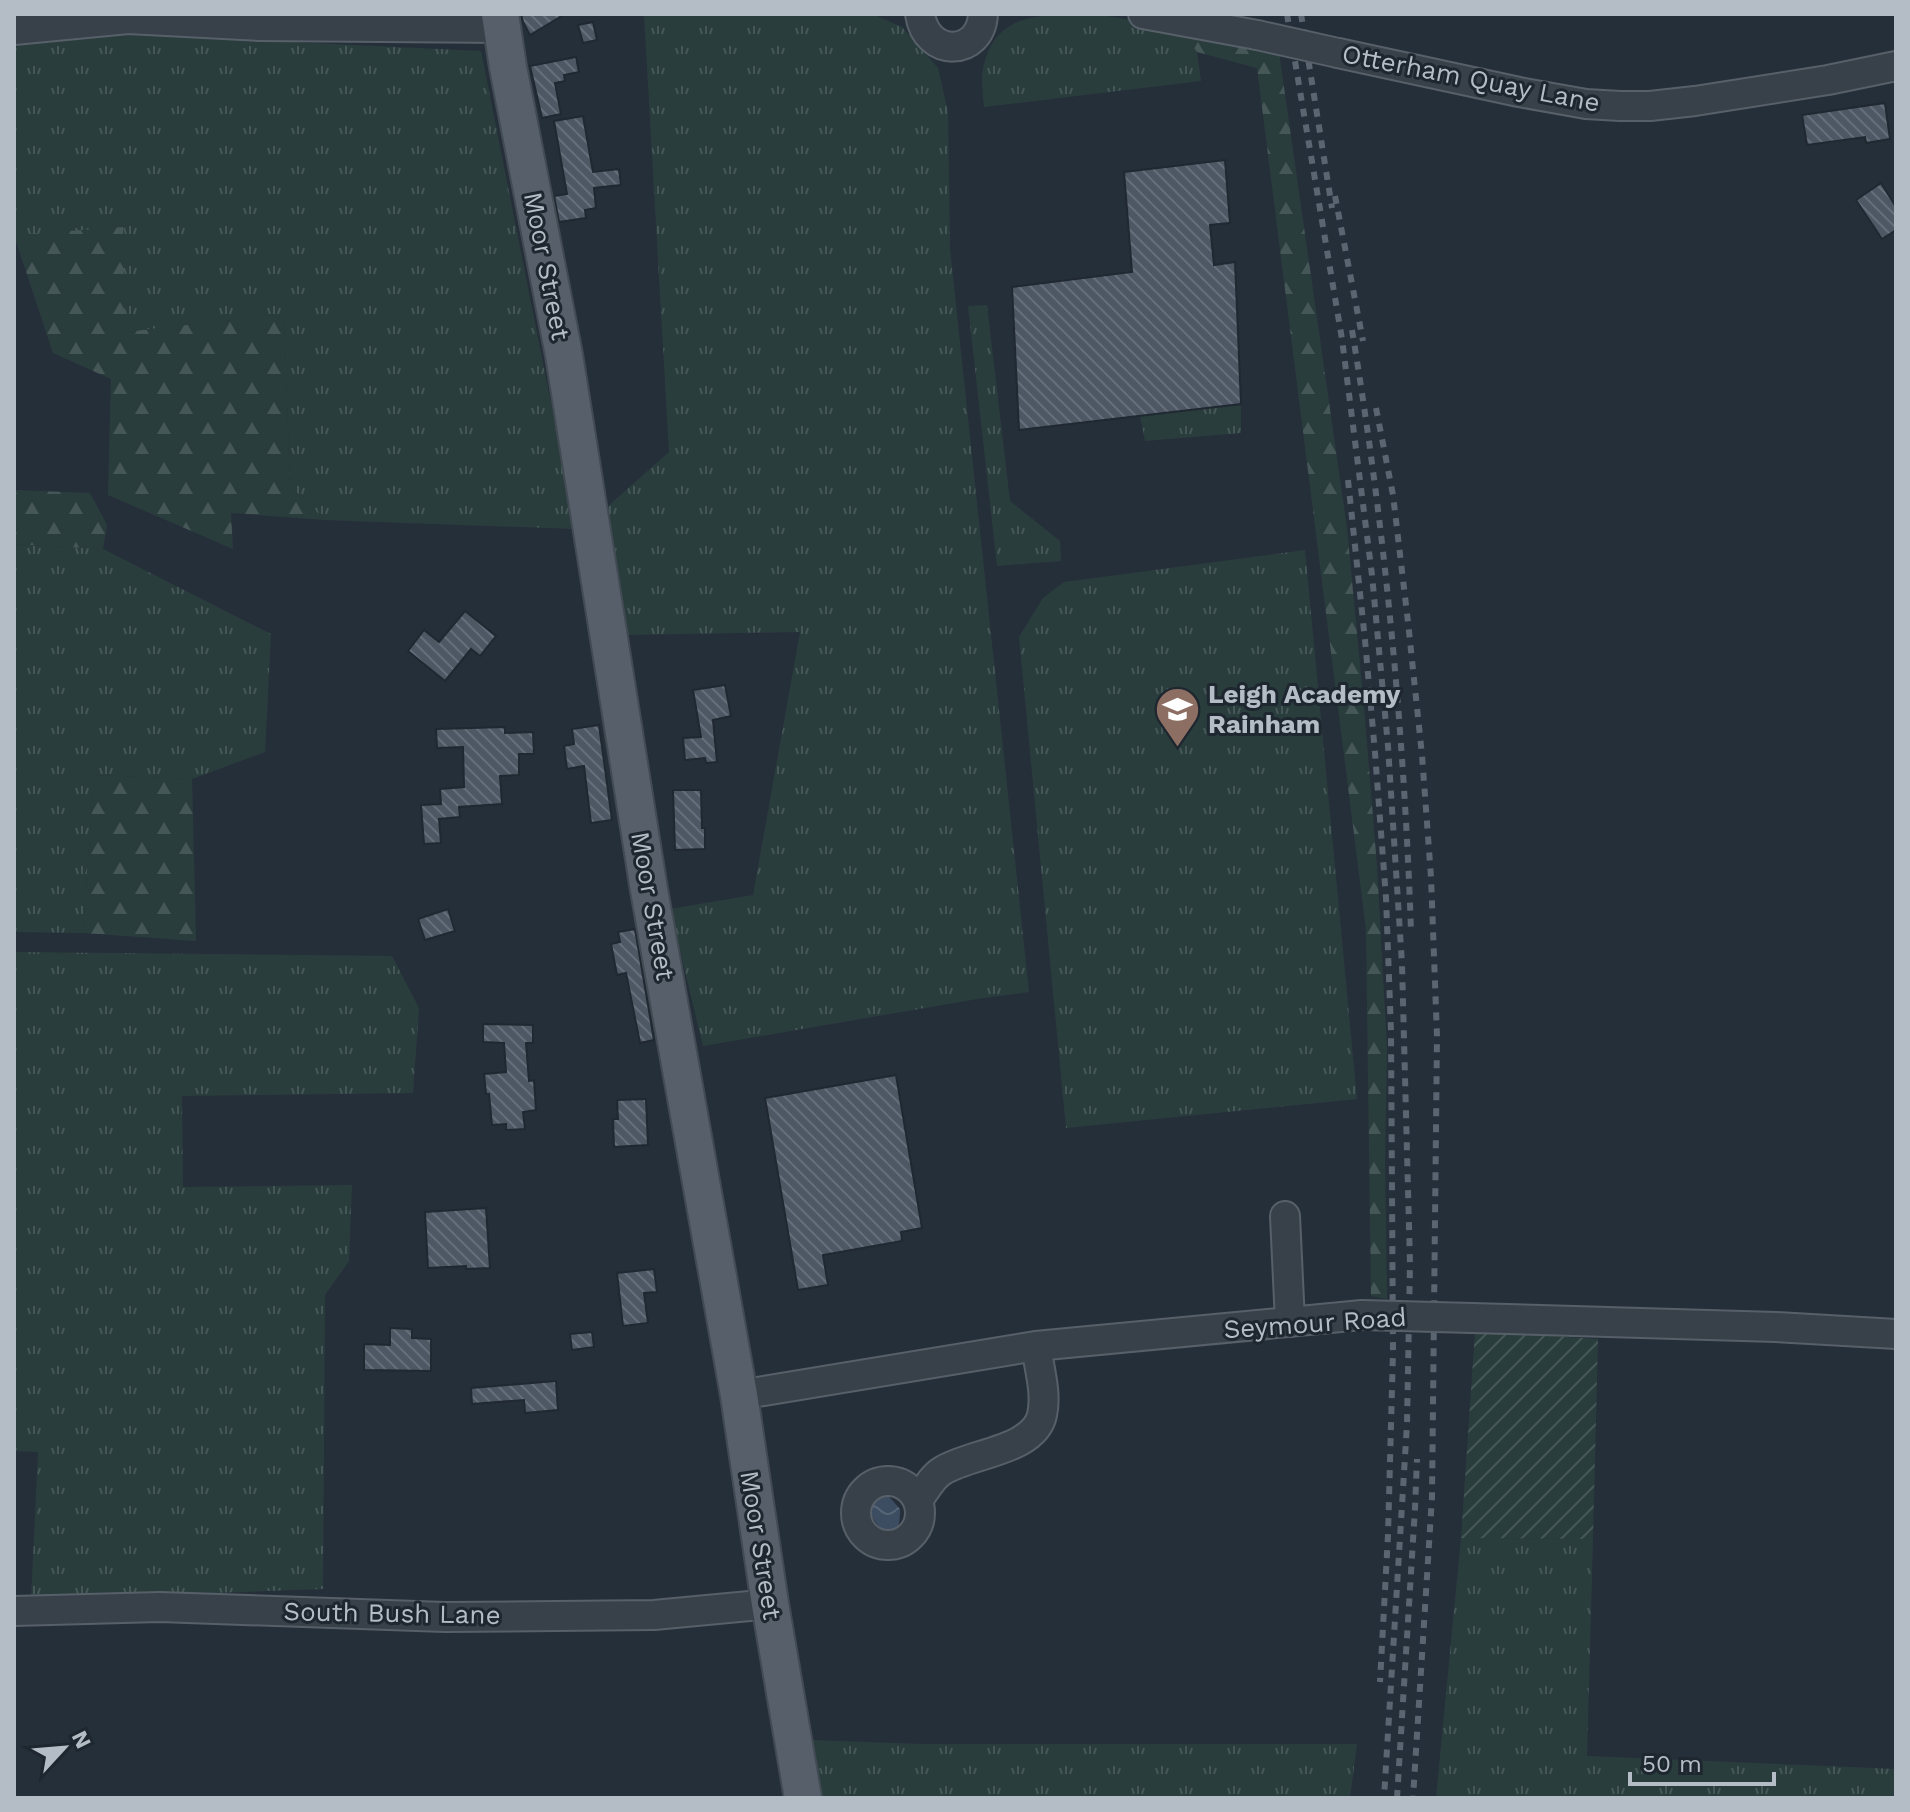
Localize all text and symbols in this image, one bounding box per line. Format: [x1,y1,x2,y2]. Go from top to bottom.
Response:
street label: Otterham Quay Lane [1339,38,1603,118]
street label: Moor Street [518,189,576,343]
place label: Leigh Academy Rainham [1208,679,1401,739]
school or university icon: Leigh Academy Rainham [1153,685,1201,748]
street label: Moor Street [625,829,681,983]
street label: Seymour Road [1223,1302,1407,1344]
street label: Moor Street [734,1468,788,1622]
street label: South Bush Lane [283,1596,501,1630]
north arrow [24,1708,104,1788]
text: N [67,1727,96,1752]
scale bar [1630,1736,1774,1786]
text: 50 m [1642,1750,1702,1778]

